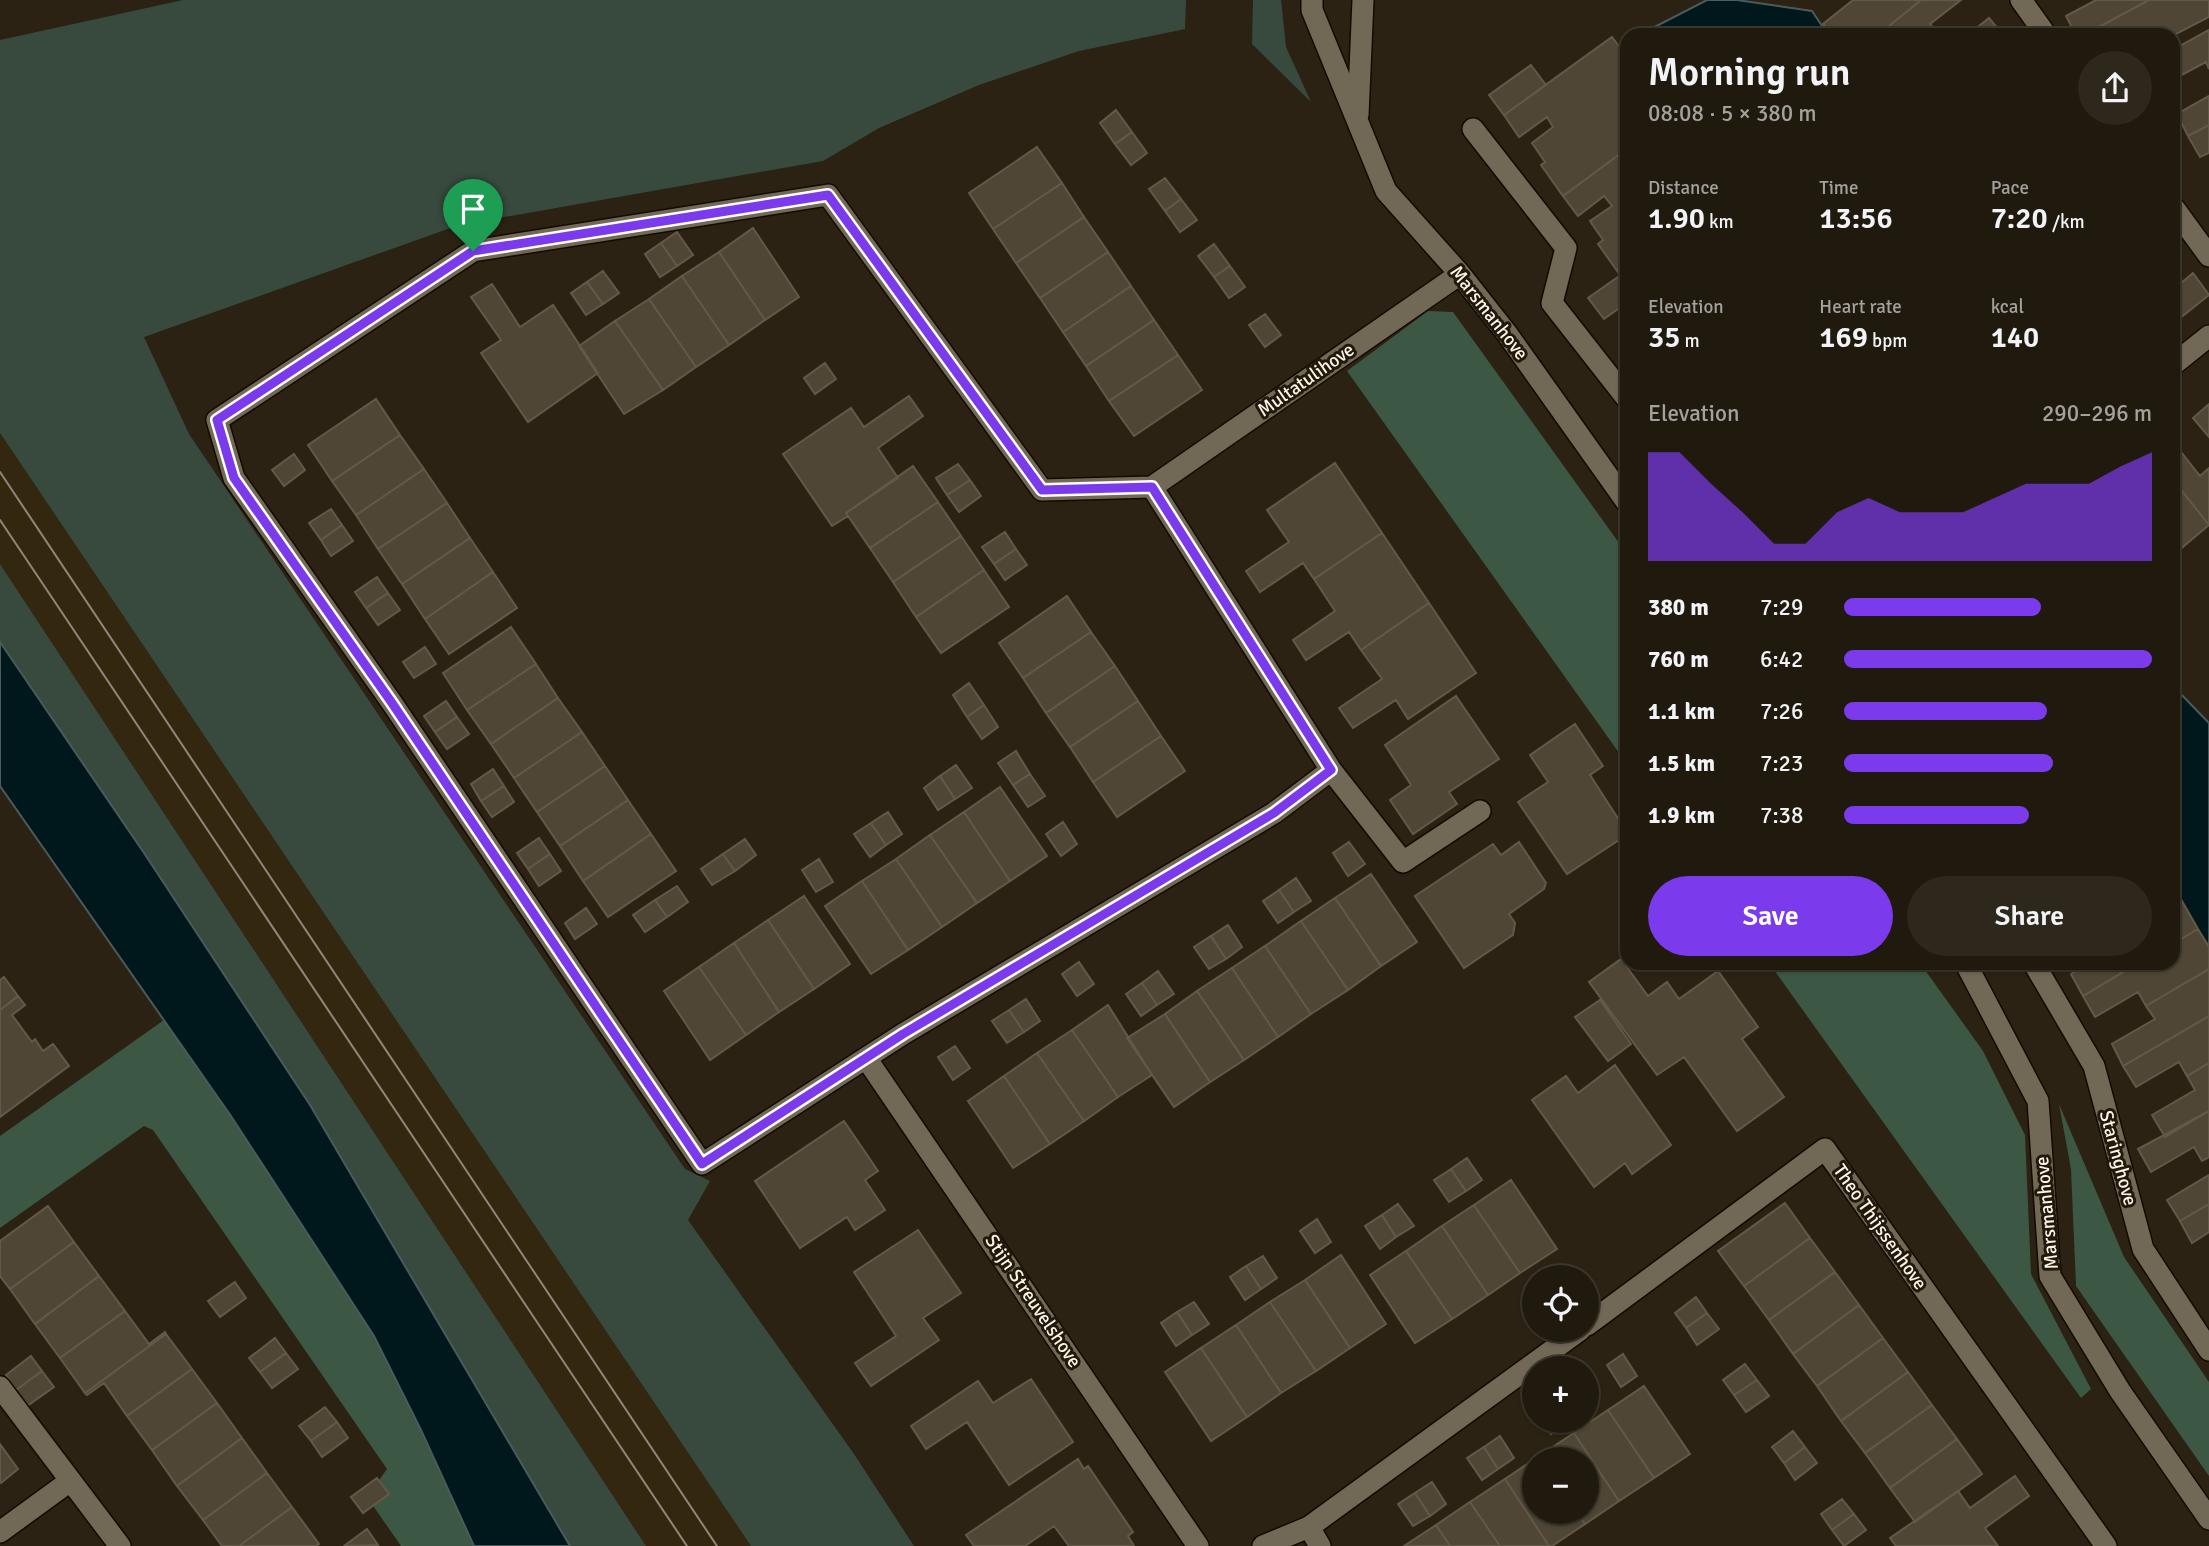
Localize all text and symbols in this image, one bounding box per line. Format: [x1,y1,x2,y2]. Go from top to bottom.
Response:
text: Morning run [1648,49,1851,96]
button: share [2078,51,2152,125]
text: 08:08 · 5 × 380 m [1648,99,1817,128]
text: Distance [1648,176,1719,200]
text: Time [1819,176,1858,200]
text: Pace [1991,176,2029,200]
pin [443,179,503,251]
icon: arrive [454,190,492,228]
text: 1.90 [1648,200,1705,237]
text: 13:56 [1819,200,1893,237]
text: 7:20 [1991,200,2048,237]
text: km [1705,210,1734,234]
text: /km [2048,210,2085,234]
street label: Marsmanhove [1445,261,1533,365]
text: Elevation [1648,295,1724,319]
text: Heart rate [1819,295,1902,319]
text: kcal [1991,295,2024,319]
text: 35 [1648,319,1680,356]
text: 169 [1819,319,1868,356]
text: 140 [1991,319,2039,356]
text: m [1680,329,1700,353]
text: bpm [1868,329,1907,353]
street label: Multatulihove [1253,338,1359,422]
text: Elevation [1648,399,1740,428]
text: 290–296 m [2042,399,2152,428]
text: 380 m [1648,593,1709,622]
text: 7:29 [1760,593,1803,622]
text: 760 m [1648,645,1709,674]
text: 6:42 [1760,645,1803,674]
text: 1.1 km [1648,697,1715,726]
text: 7:26 [1760,697,1803,726]
text: 1.5 km [1648,749,1715,778]
text: 7:23 [1760,749,1803,778]
text: 1.9 km [1648,801,1715,830]
text: 7:38 [1760,801,1803,830]
button: Save [1648,876,1893,956]
button: Share [1907,876,2152,956]
street label: Staringhove [2094,1108,2142,1208]
street label: Marsmanhove [2030,1155,2064,1271]
street label: Theo Thijssenhove [1828,1160,1932,1294]
street label: Stijn Streuvelshove [979,1230,1087,1372]
map controls [1522,1265,1599,1524]
button: locate [1522,1265,1599,1342]
button: + [1522,1356,1599,1433]
button: − [1522,1447,1599,1524]

